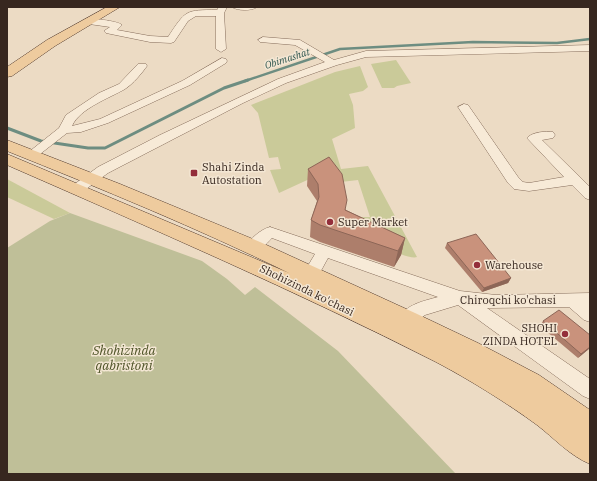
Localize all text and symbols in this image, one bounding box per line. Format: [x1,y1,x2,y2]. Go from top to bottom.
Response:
water label: Obimashat [263,45,312,72]
place label: Shahi Zinda Autostation [202,160,264,187]
marker: Shahi Zinda Autostation [189,168,199,178]
place label: Super Market [338,215,408,229]
marker: Super Market [325,217,335,227]
place label: Warehouse [485,258,543,272]
marker: Warehouse [472,260,482,270]
street label: Shohizinda ko'chasi [258,261,357,319]
street label: Chiroqchi ko'chasi [460,293,556,307]
place label: SHOHI ZINDA HOTEL [483,321,557,348]
marker: SHOHI ZINDA HOTEL [560,329,570,339]
park label: Shohizinda qabristoni [91,342,156,374]

